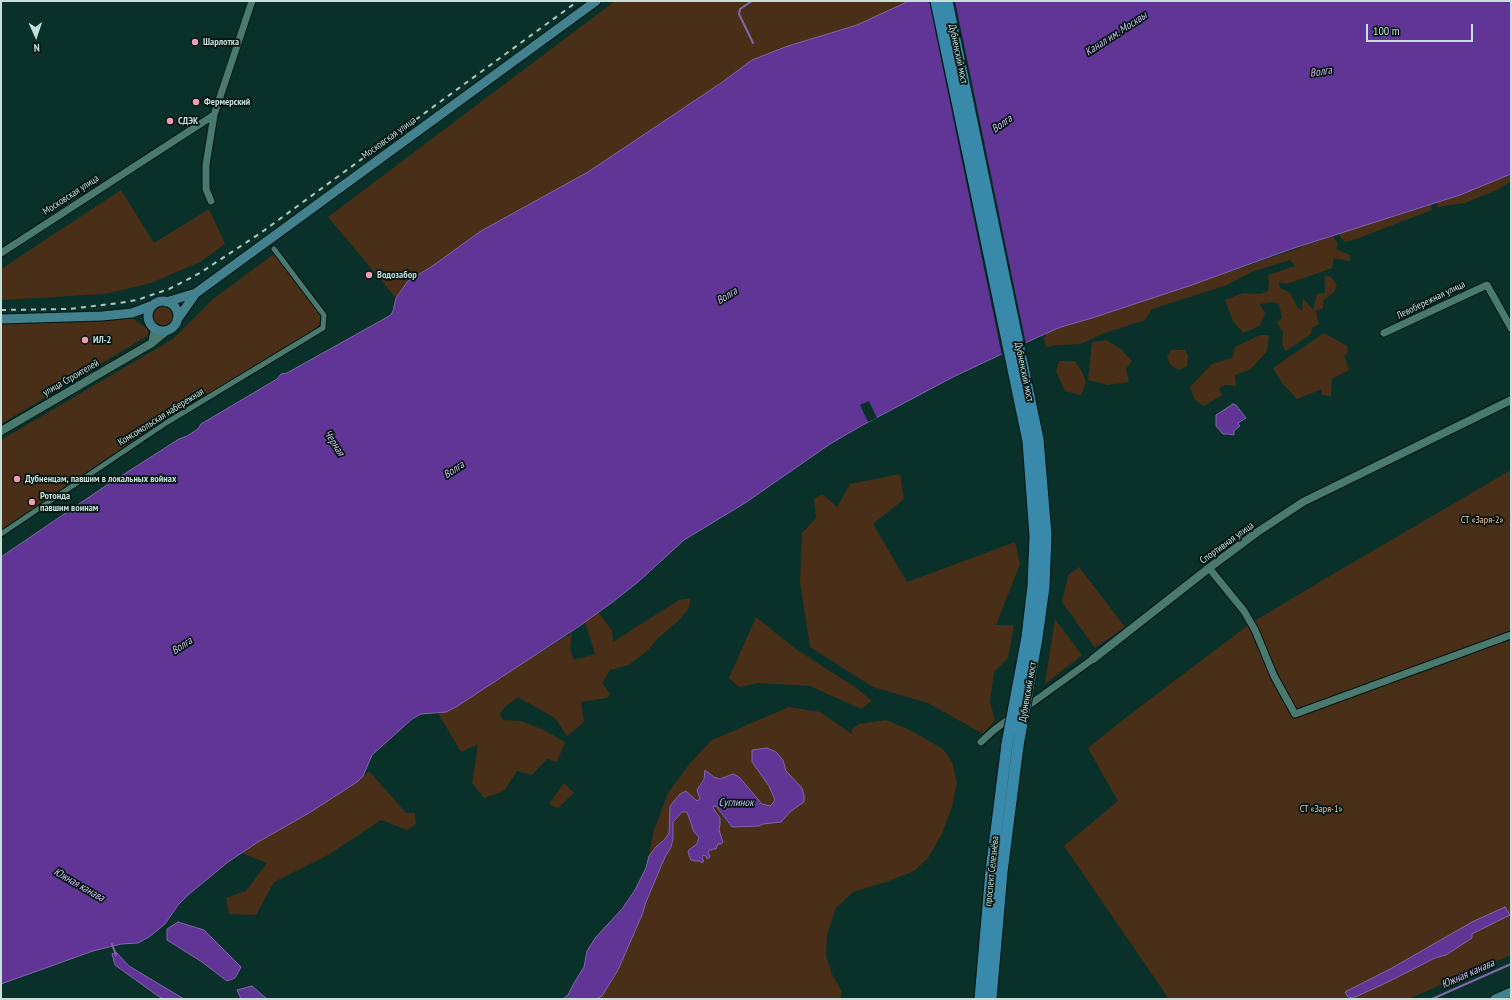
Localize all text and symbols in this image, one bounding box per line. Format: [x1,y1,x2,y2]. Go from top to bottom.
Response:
water label: Канал им. Москвы [1083,9,1149,59]
north arrow [16,16,56,56]
scale bar [1368,16,1475,42]
street label: Дубненский мост [946,23,970,85]
text: 100 m [1373,23,1400,38]
place label: Шарлотка [203,36,239,48]
marker: Шарлотка [190,37,200,47]
text: N [33,41,40,55]
water label: Волга [1309,64,1333,80]
place label: Фермерский [204,96,250,108]
marker: Фермерский [191,97,201,107]
water label: Волга [989,112,1015,136]
street label: Московская улица [359,114,419,162]
place label: СДЭК [178,115,198,127]
marker: СДЭК [165,116,175,126]
street label: Московская улица [41,172,101,218]
place label: Водозабор [377,269,417,281]
marker: Водозабор [364,270,374,280]
street label: Левобережная улица [1395,278,1467,322]
water label: Волга [714,285,740,307]
place label: ИЛ-2 [93,334,111,346]
marker: ИЛ-2 [80,335,90,345]
street label: Дубненский мост [1012,341,1036,403]
street label: улица Строителей [41,357,101,399]
street label: Комсомольская набережная [116,386,206,448]
water label: Черная [321,428,347,458]
water label: Волга [441,458,467,482]
place label: Дубненцам, павшим в локальных войнах [25,473,176,485]
marker: Дубненцам, павшим в локальных войнах [12,474,22,484]
place label: Ротонда павшим воинам [40,490,98,514]
marker: Ротонда павшим воинам [27,497,37,507]
park label: СТ «Заря-2» [1461,514,1503,526]
street label: Спортивная улица [1198,519,1256,567]
water label: Волга [169,634,195,658]
street label: Дубненский мост [1017,661,1039,723]
water label: Суглинок [718,796,754,810]
park label: СТ «Заря-1» [1300,803,1342,815]
street label: проспект Селезнёва [982,835,1002,907]
water label: Южная канава [51,865,107,905]
water label: Южная канава [1440,957,1496,991]

